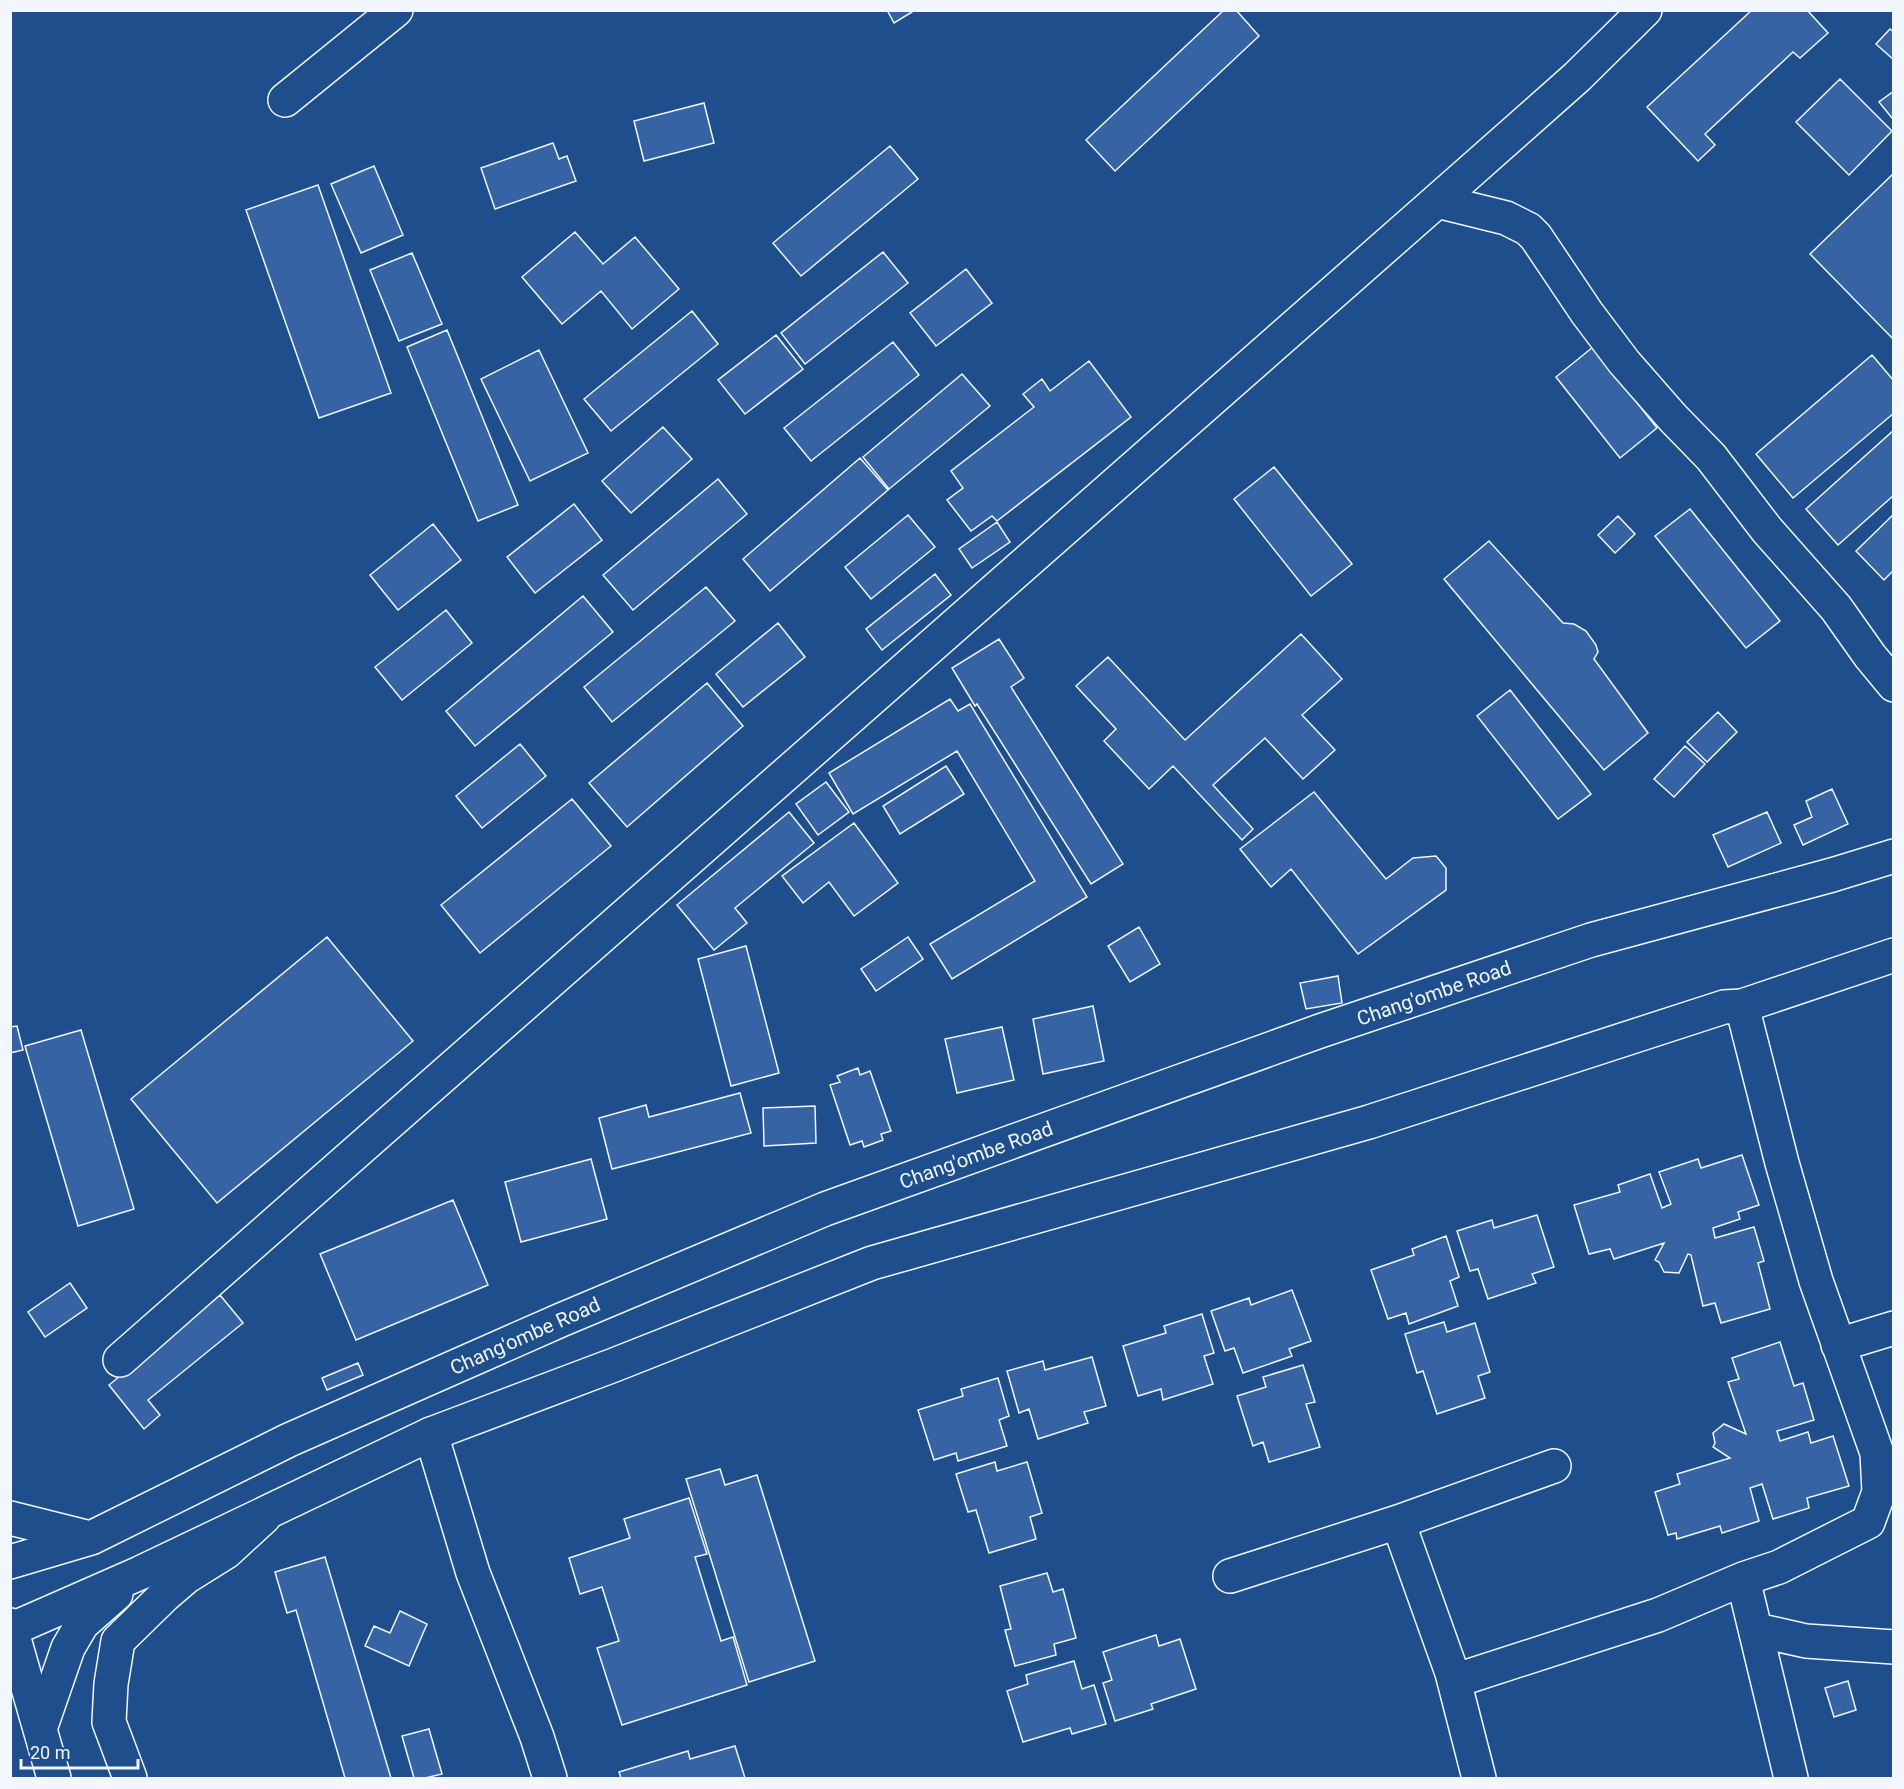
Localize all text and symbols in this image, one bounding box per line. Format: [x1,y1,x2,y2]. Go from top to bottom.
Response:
street label: Chang'ombe Road [1354,955,1514,1031]
street label: Chang'ombe Road [896,1116,1056,1194]
street label: Chang'ombe Road [446,1292,604,1380]
scale bar [21,1732,138,1770]
text: 20 m [30,1742,70,1763]

